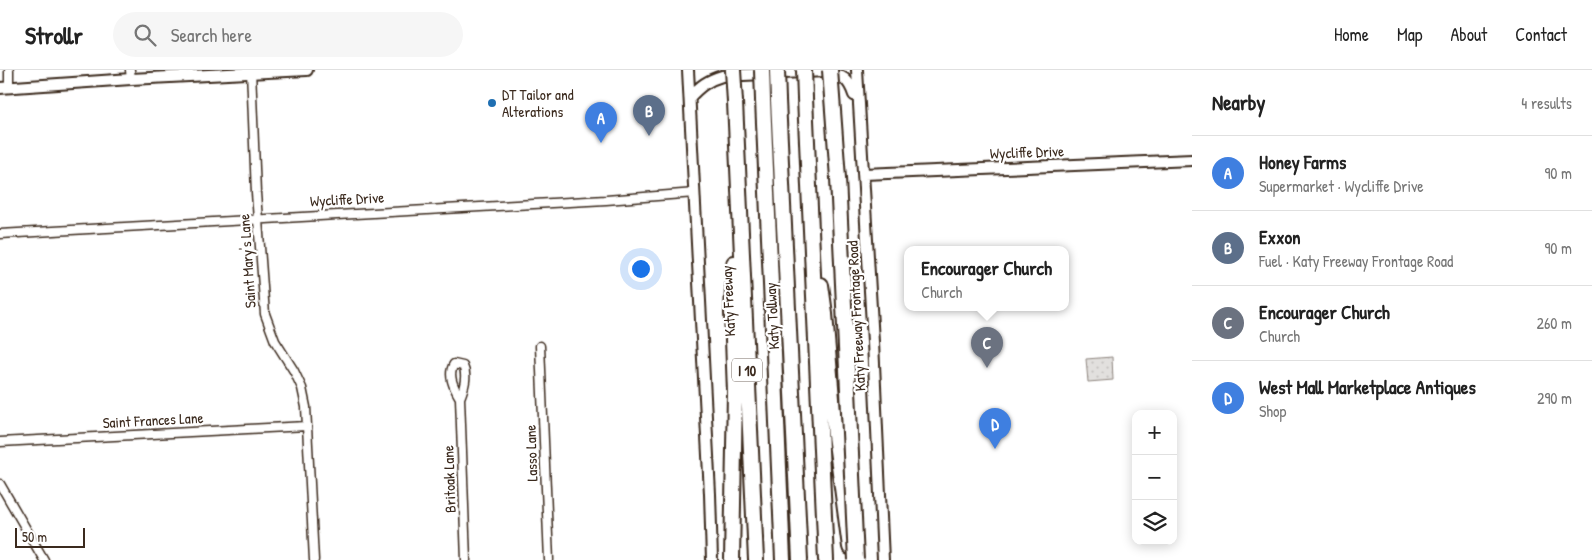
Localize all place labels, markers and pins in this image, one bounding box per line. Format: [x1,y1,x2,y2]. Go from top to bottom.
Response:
place label: DT Tailor and Alterations [502,84,574,122]
pin: B [633,95,665,136]
marker: DT Tailor and Alterations [486,97,498,109]
pin: A [585,102,617,143]
pin: C [971,327,1003,368]
pin: D [979,408,1011,449]

